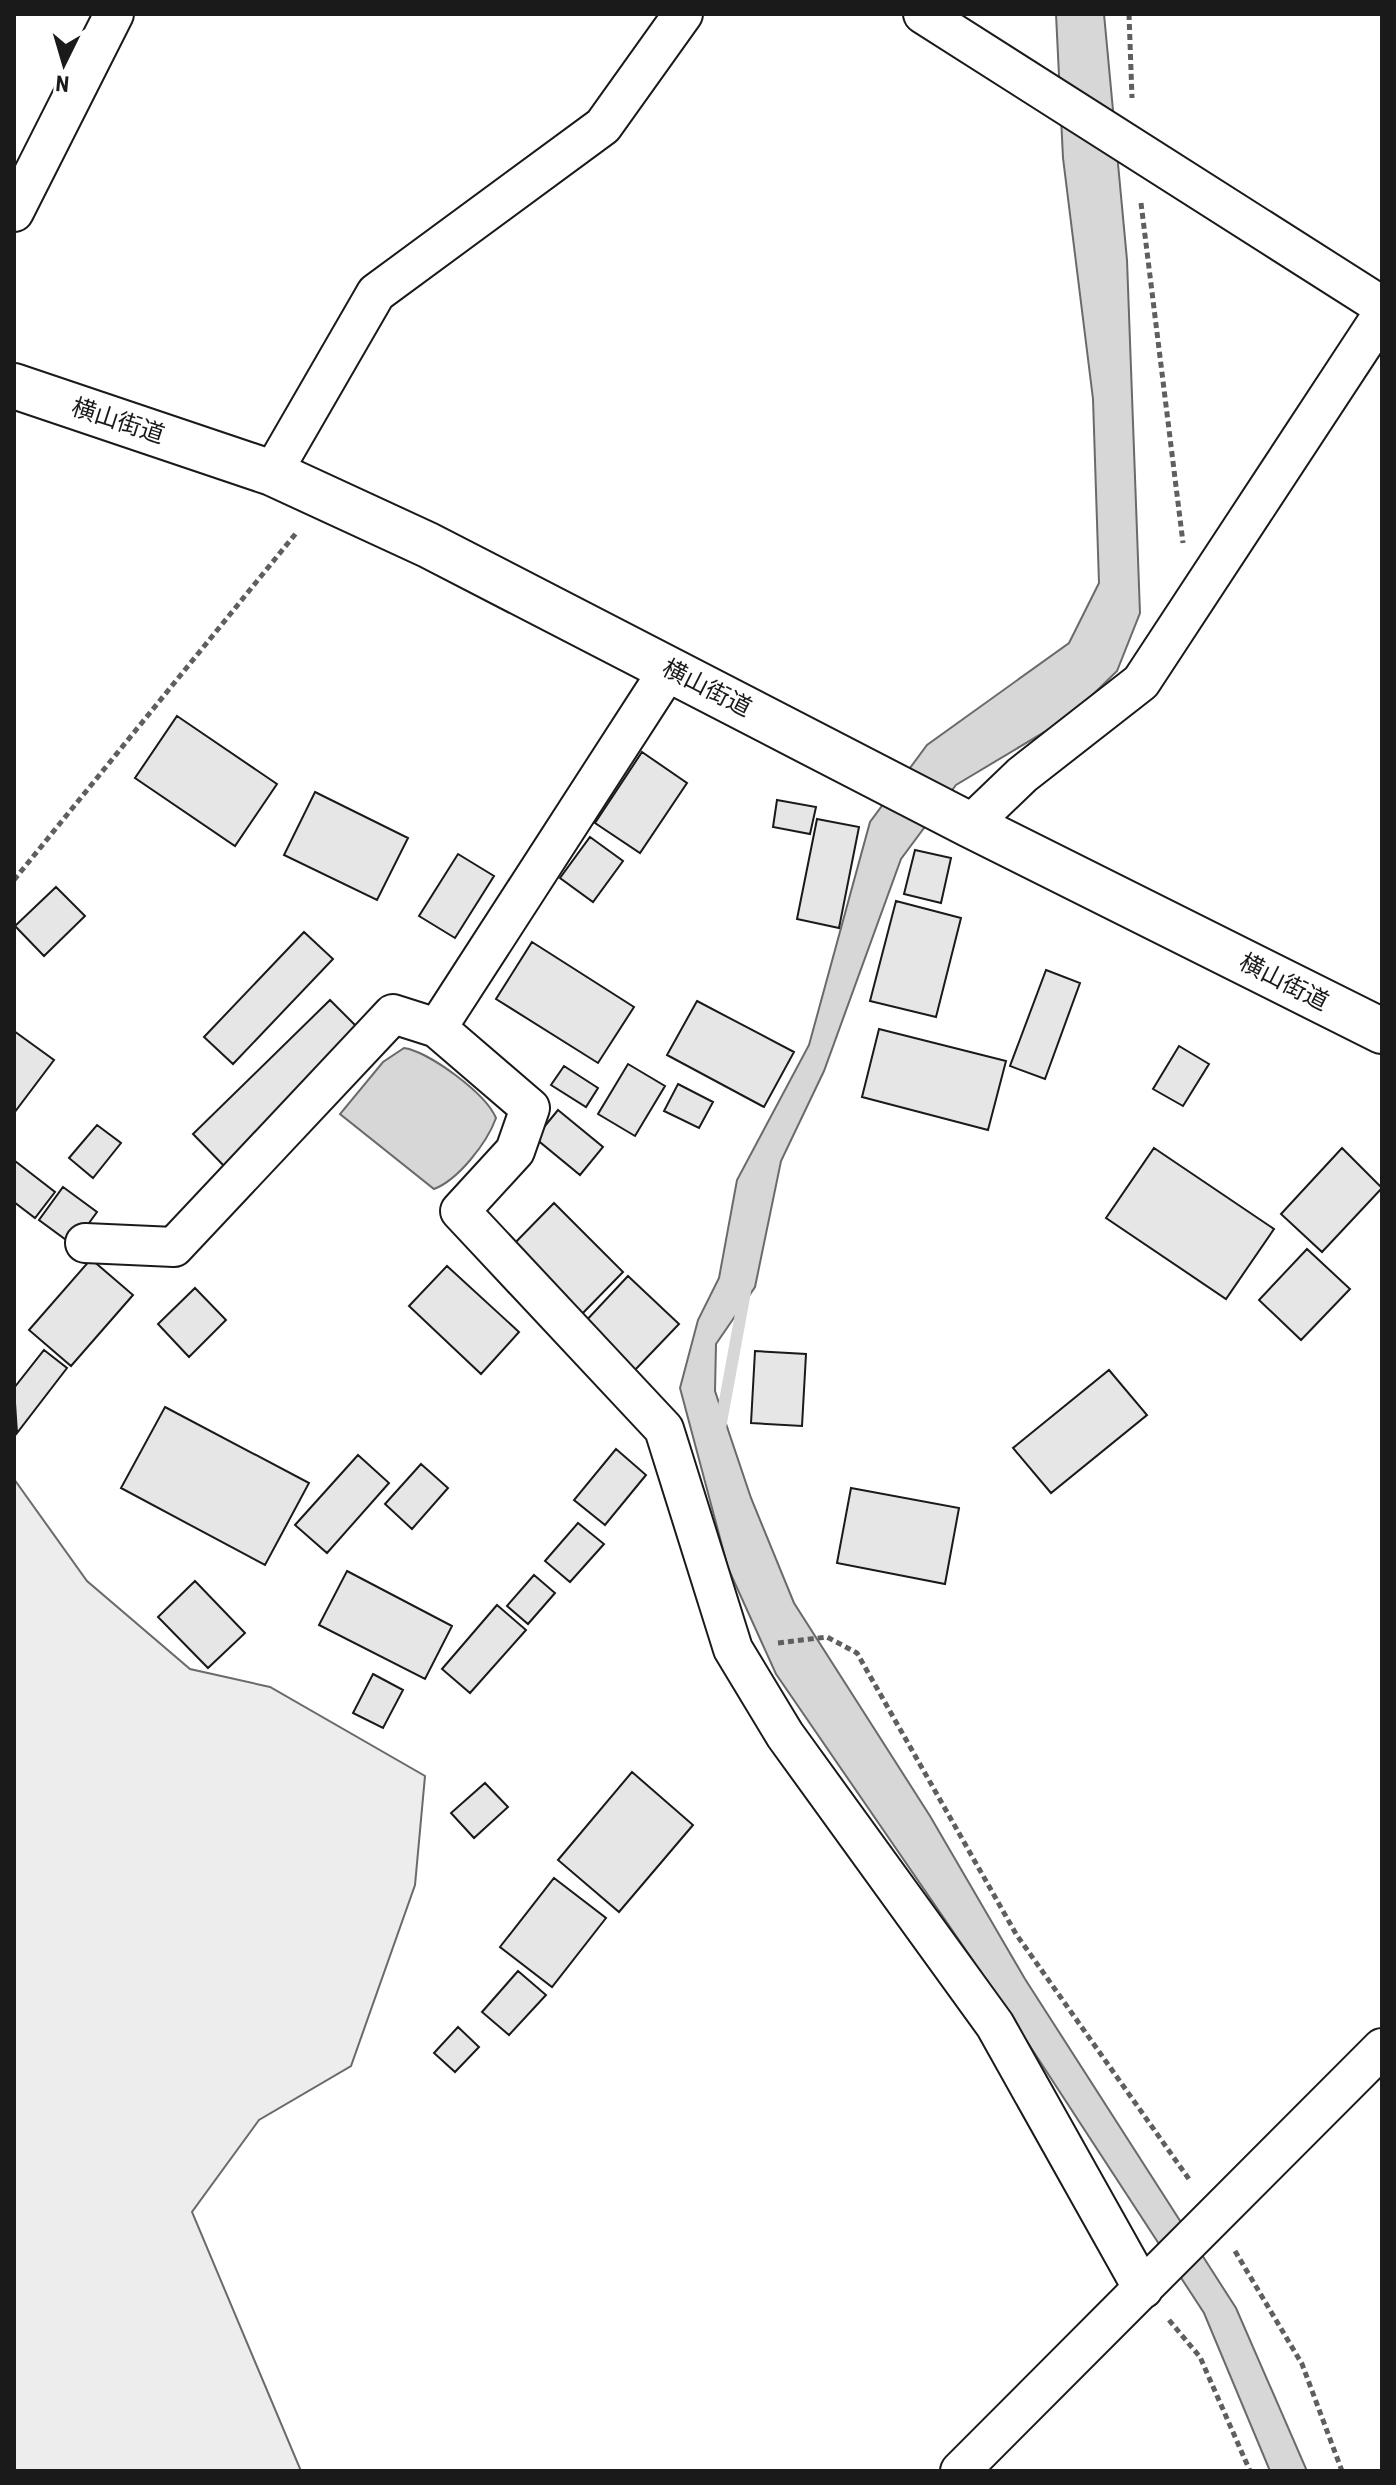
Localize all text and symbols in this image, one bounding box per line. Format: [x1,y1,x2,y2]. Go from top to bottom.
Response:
north arrow [24,24,104,104]
text: N [54,70,70,96]
street label: 横山街道 [68,393,168,449]
street label: 横山街道 [658,654,756,722]
street label: 横山街道 [1235,948,1333,1016]

